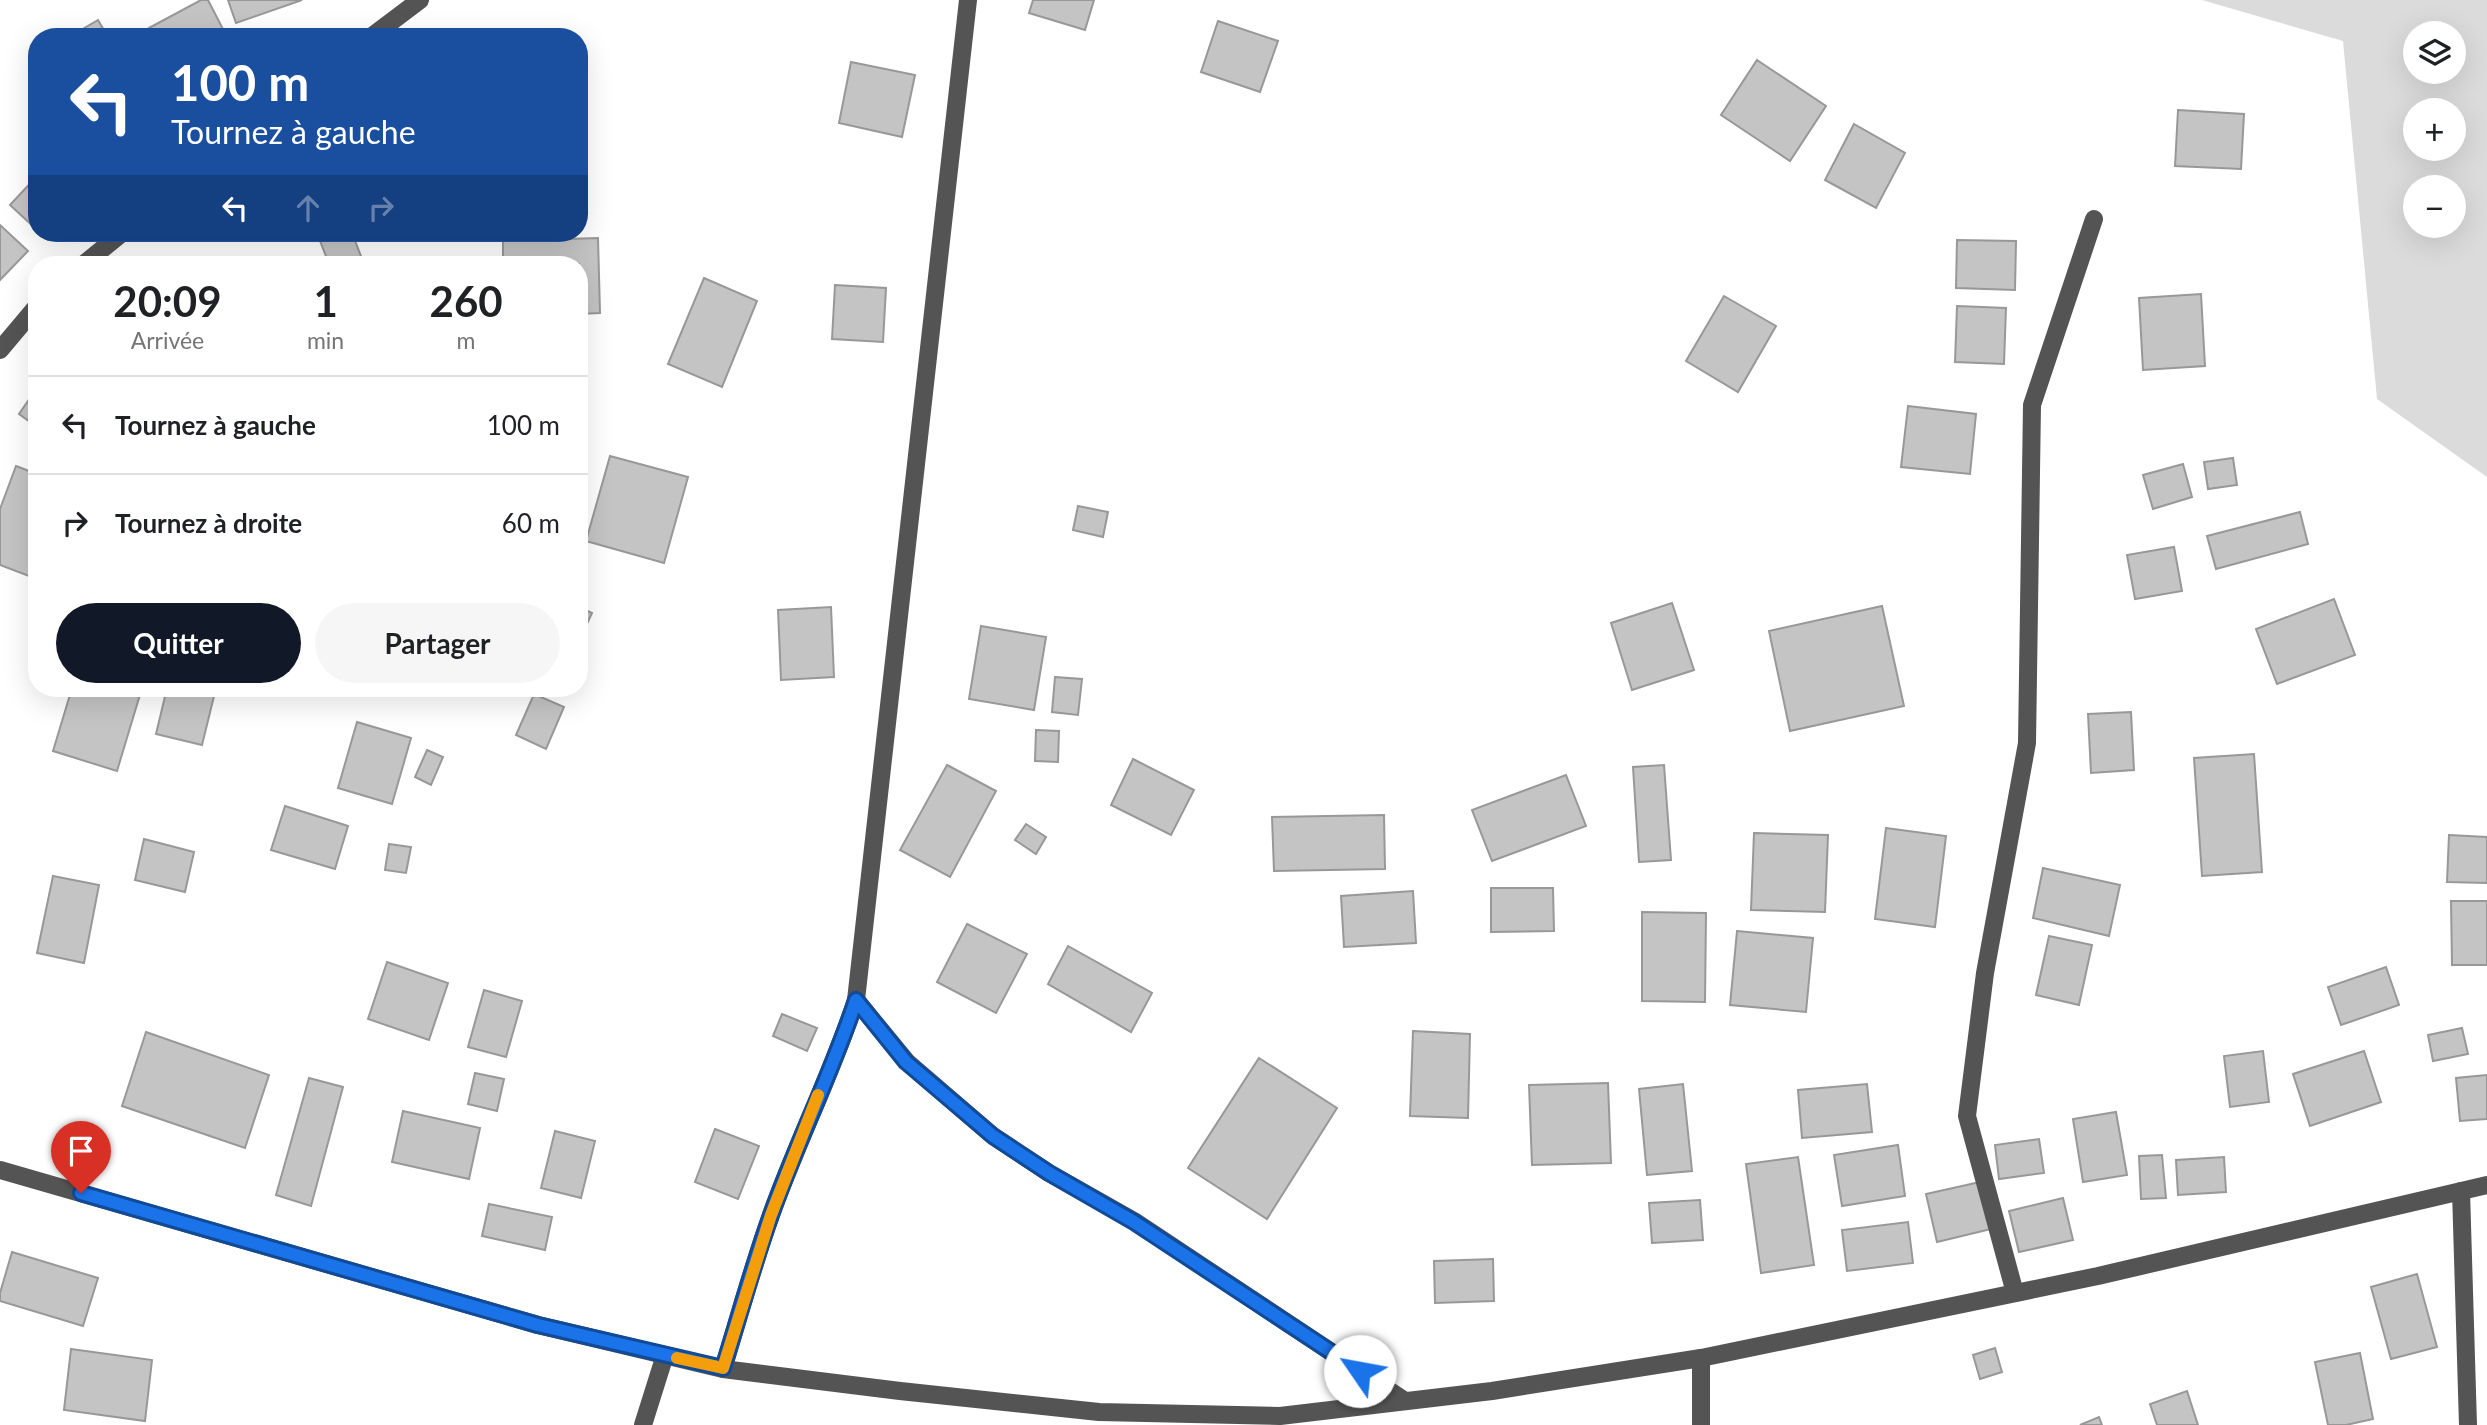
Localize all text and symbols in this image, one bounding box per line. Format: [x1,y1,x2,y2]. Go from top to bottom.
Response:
map controls [2403,21,2466,238]
button: layers [2403,21,2466,84]
text: 100 m [171,53,309,111]
icon: left [56,56,147,147]
button: + [2403,98,2466,161]
text: Tournez à gauche [171,112,416,151]
button: − [2403,175,2466,238]
icon: left [216,189,254,227]
icon: ahead [289,189,327,227]
icon: right [362,189,400,227]
text: 20:09 [113,276,222,326]
text: 1 [313,276,338,326]
text: 260 [430,276,503,326]
text: Arrivée [131,326,204,354]
text: min [307,326,344,354]
text: m [457,326,476,354]
icon: left [56,406,94,444]
text: Tournez à gauche [115,409,316,441]
text: 100 m [487,409,560,441]
icon: right [56,504,94,542]
text: Tournez à droite [115,507,302,539]
text: 60 m [502,507,560,539]
button: Quitter [56,603,301,683]
button: Partager [315,603,560,683]
pin [51,1121,111,1193]
icon: arrive [62,1132,100,1170]
position arrow [1323,1334,1397,1408]

